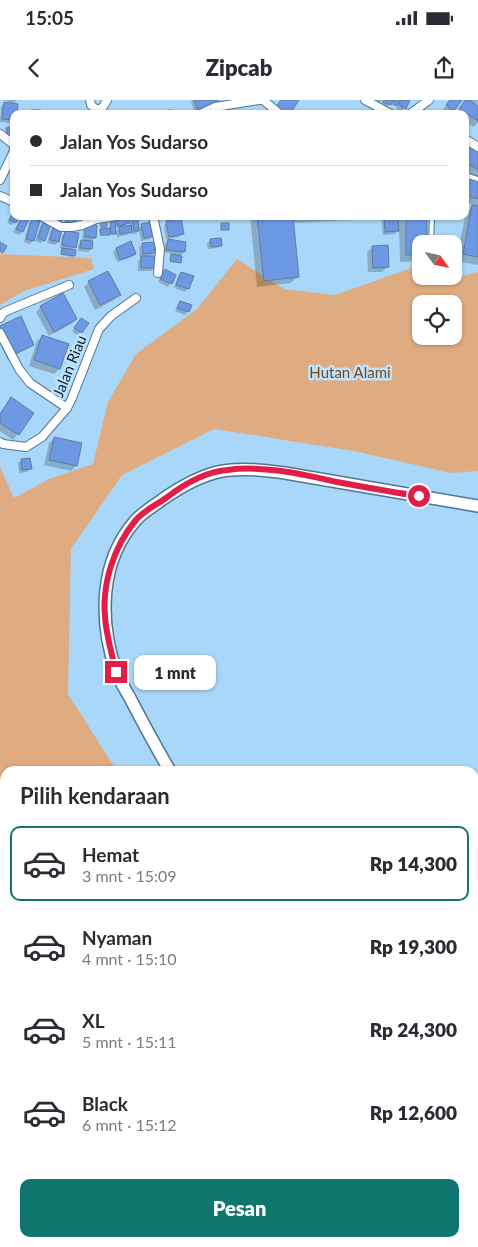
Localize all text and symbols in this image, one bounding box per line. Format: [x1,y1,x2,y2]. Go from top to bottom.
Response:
text: 15:05 [25,6,74,29]
icon: back [20,54,48,82]
text: Zipcab [206,54,272,81]
icon: share [430,54,458,82]
text: Jalan Yos Sudarso [60,130,208,153]
text: Jalan Yos Sudarso [60,178,208,201]
north arrow [412,235,462,285]
map controls [412,235,462,345]
button: locate [412,295,462,345]
street label: Jalan Riau [48,332,90,400]
park label: Hutan Alami [309,363,391,381]
route start [408,485,430,507]
callout: 1 mnt [134,654,216,690]
route end [105,661,127,683]
text: 1 mnt [154,663,196,682]
text: Pilih kendaraan [20,782,170,809]
icon: car [22,841,67,886]
text: Hemat [82,843,139,866]
text: Rp 14,300 [370,852,457,875]
text: 3 mnt · 15:09 [82,866,177,885]
icon: car [22,924,67,969]
text: Nyaman [82,926,152,949]
text: Rp 19,300 [370,935,457,958]
text: 4 mnt · 15:10 [82,949,177,968]
icon: car [22,1007,67,1052]
text: XL [82,1009,105,1032]
text: Rp 24,300 [370,1018,457,1041]
text: 5 mnt · 15:11 [82,1032,177,1051]
icon: car [22,1090,67,1135]
text: Black [82,1092,128,1115]
text: Rp 12,600 [370,1101,457,1124]
text: 6 mnt · 15:12 [82,1115,177,1134]
button: Pesan [20,1179,459,1237]

